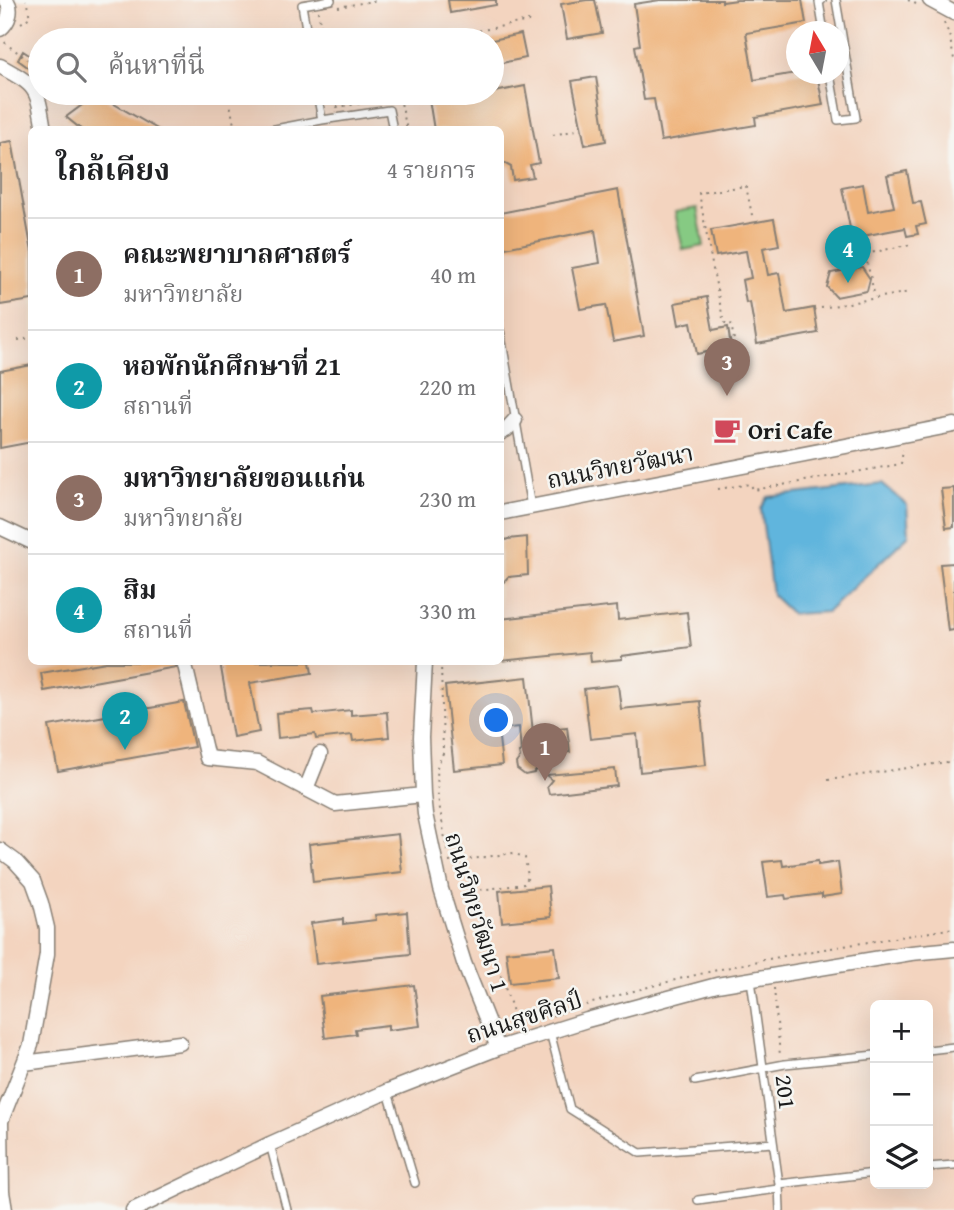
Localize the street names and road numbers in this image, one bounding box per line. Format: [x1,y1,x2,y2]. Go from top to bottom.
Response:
street label: ถนนวิทยวัฒนา [544,435,696,497]
street label: ถนนวิทยวัฒนา 1 [436,828,518,996]
street label: ถนนสุขศิลป์ [462,982,586,1052]
street label: 201 [767,1073,805,1111]

